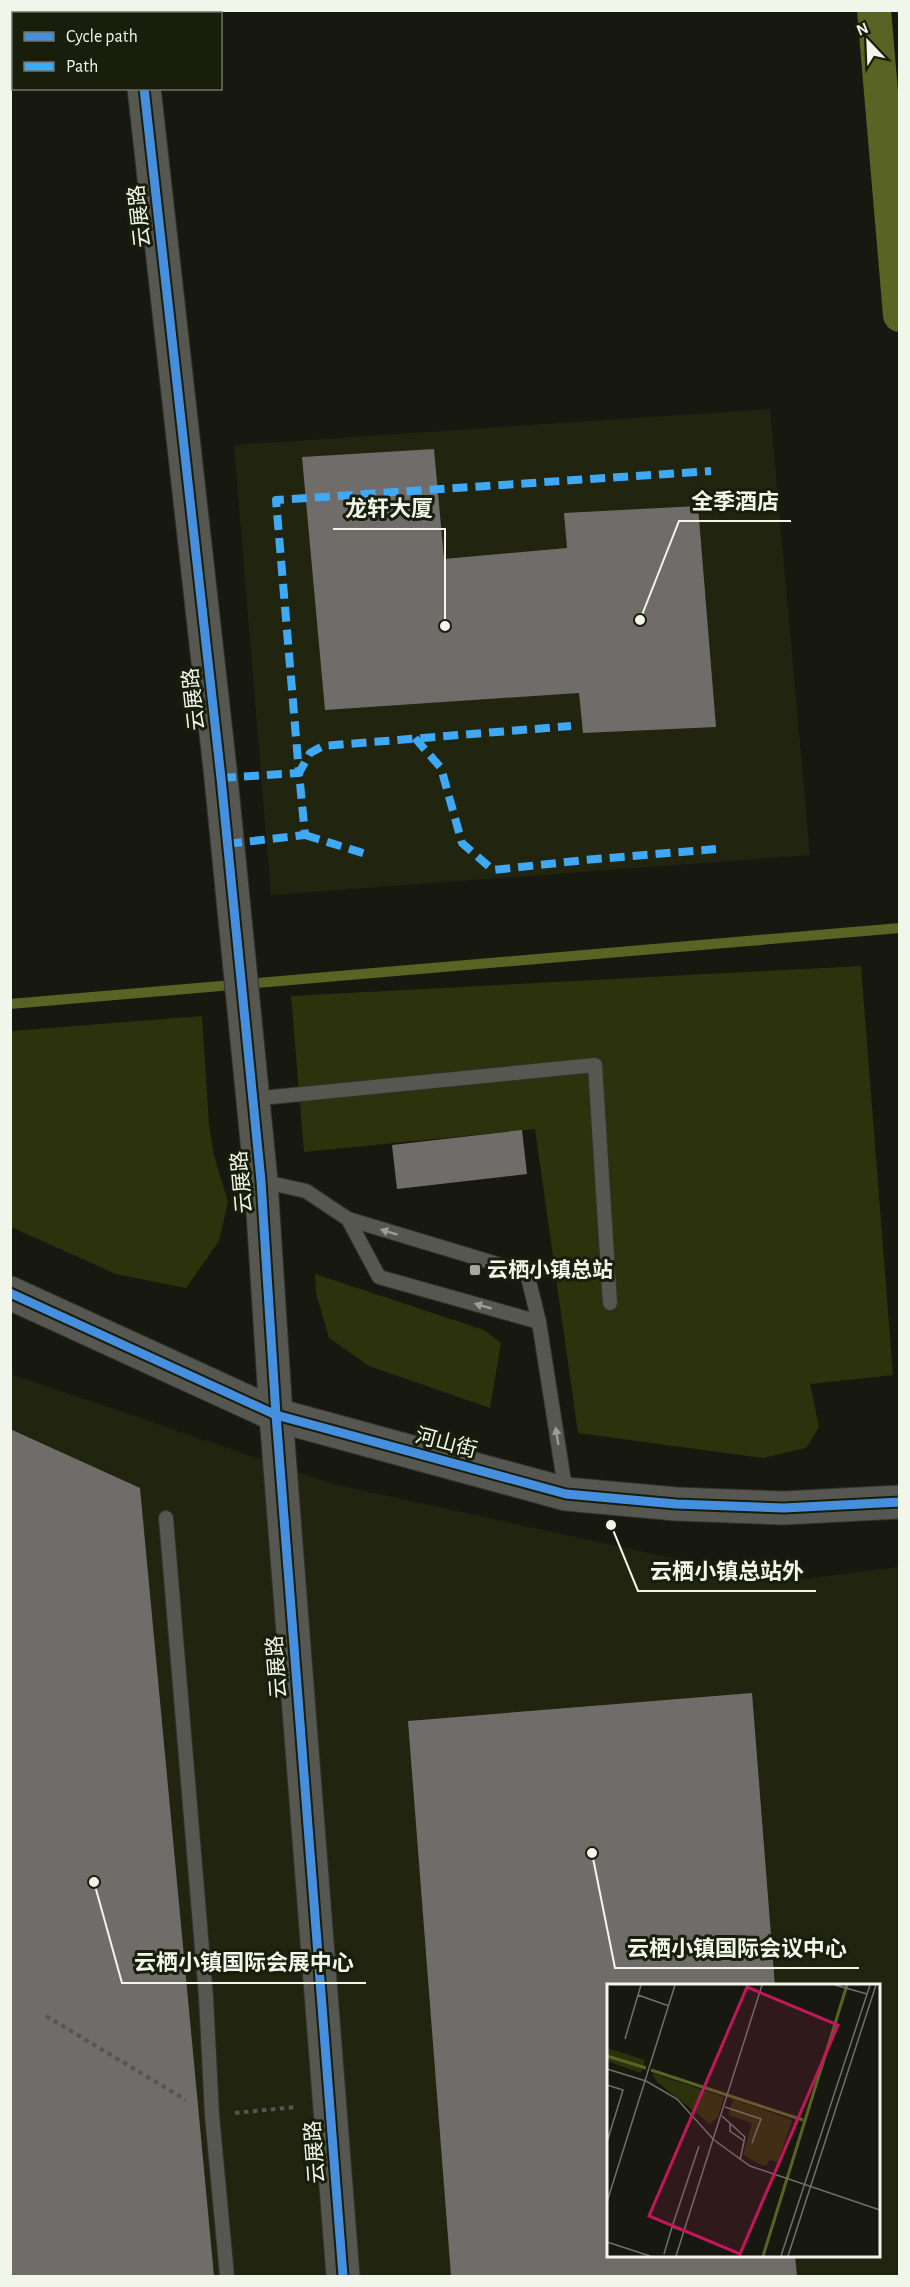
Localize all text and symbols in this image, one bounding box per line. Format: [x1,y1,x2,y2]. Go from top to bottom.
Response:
legend [12,12,222,90]
north arrow [838,12,898,72]
text: N [854,20,871,39]
text: Cycle path [66,28,138,46]
text: Path [66,58,98,76]
street label: 云展路 [125,184,154,249]
callout: 全季酒店 [679,481,791,521]
callout: 龙轩大厦 [333,489,445,529]
text: 全季酒店 [691,489,779,513]
text: 龙轩大厦 [345,497,433,520]
street label: 云展路 [179,667,208,732]
street label: 云展路 [228,1150,255,1214]
one-way arrow [380,1227,398,1236]
place label: 云栖小镇总站 [487,1258,613,1281]
marker: 云栖小镇总站 [468,1263,482,1277]
one-way arrow [474,1301,492,1311]
street label: 河山街 [413,1424,479,1461]
one-way arrow [552,1426,561,1445]
callout: 云栖小镇总站外 [638,1551,816,1591]
text: 云栖小镇总站外 [650,1560,804,1583]
street label: 云展路 [263,1635,290,1699]
callout: 云栖小镇国际会议中心 [615,1928,859,1968]
text: 云栖小镇国际会议中心 [627,1937,847,1960]
callout: 云栖小镇国际会展中心 [122,1943,366,1983]
text: 云栖小镇国际会展中心 [134,1951,354,1974]
inset map [607,1984,880,2257]
street label: 云展路 [301,2120,328,2184]

